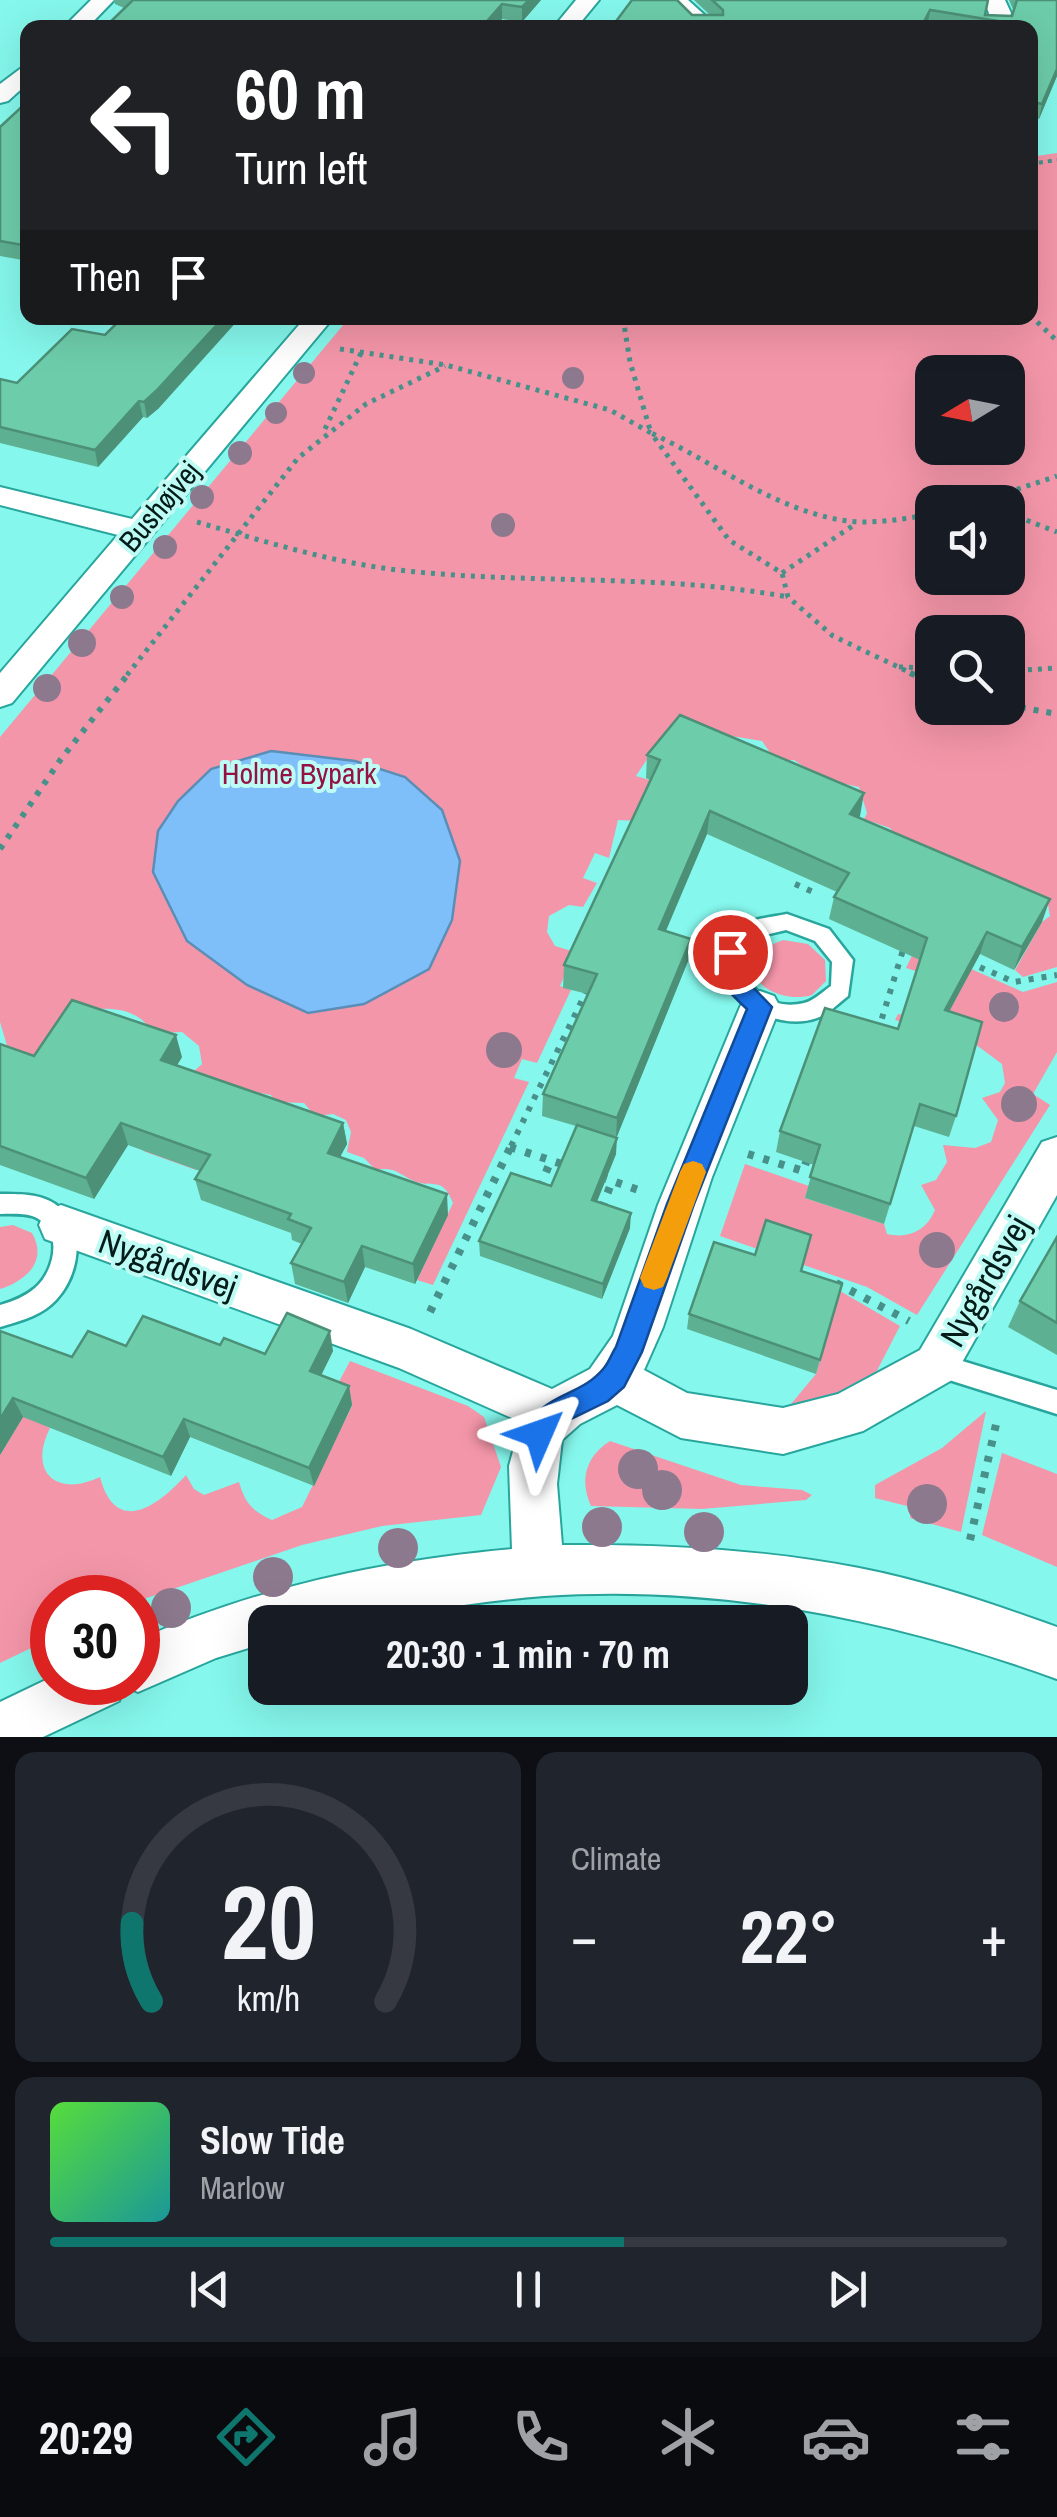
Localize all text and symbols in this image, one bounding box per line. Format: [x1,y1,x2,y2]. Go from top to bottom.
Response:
text: 60 m [235,47,366,141]
icon: left [70,60,200,190]
text: Turn left [235,137,367,198]
icon: arrive [161,250,216,305]
text: Then [70,252,141,303]
north arrow [915,355,1025,465]
map controls [915,355,1025,725]
street label: Bushøjvej [109,452,209,560]
button: sound [915,485,1025,595]
button: search [915,615,1025,725]
park label: Holme Bypark [222,753,377,793]
pin [688,910,773,995]
icon: arrive [703,925,758,980]
street label: Nygårdsvej [929,1207,1041,1355]
street label: Nygårdsvej [93,1217,243,1311]
position arrow [487,1382,591,1486]
speed limit sign: 30 [30,1575,160,1705]
text: 20:30 · 1 min · 70 m [386,1629,670,1680]
text: Climate [571,1837,661,1880]
text: 20 [221,1851,315,1991]
text: 22° [740,1885,838,1986]
text: − [571,1899,597,1973]
text: + [981,1899,1007,1973]
text: km/h [236,1974,300,2022]
text: Slow Tide [200,2115,345,2166]
text: Marlow [200,2166,285,2209]
icon: previous [182,2262,237,2317]
icon: pause [501,2262,556,2317]
icon: next [820,2262,875,2317]
icon: directions [211,2402,281,2472]
icon: music [358,2402,428,2472]
icon: phone [506,2402,576,2472]
icon: climate [653,2402,723,2472]
icon: car [801,2402,871,2472]
icon: filters [948,2402,1018,2472]
text: 20:29 [39,2407,133,2468]

